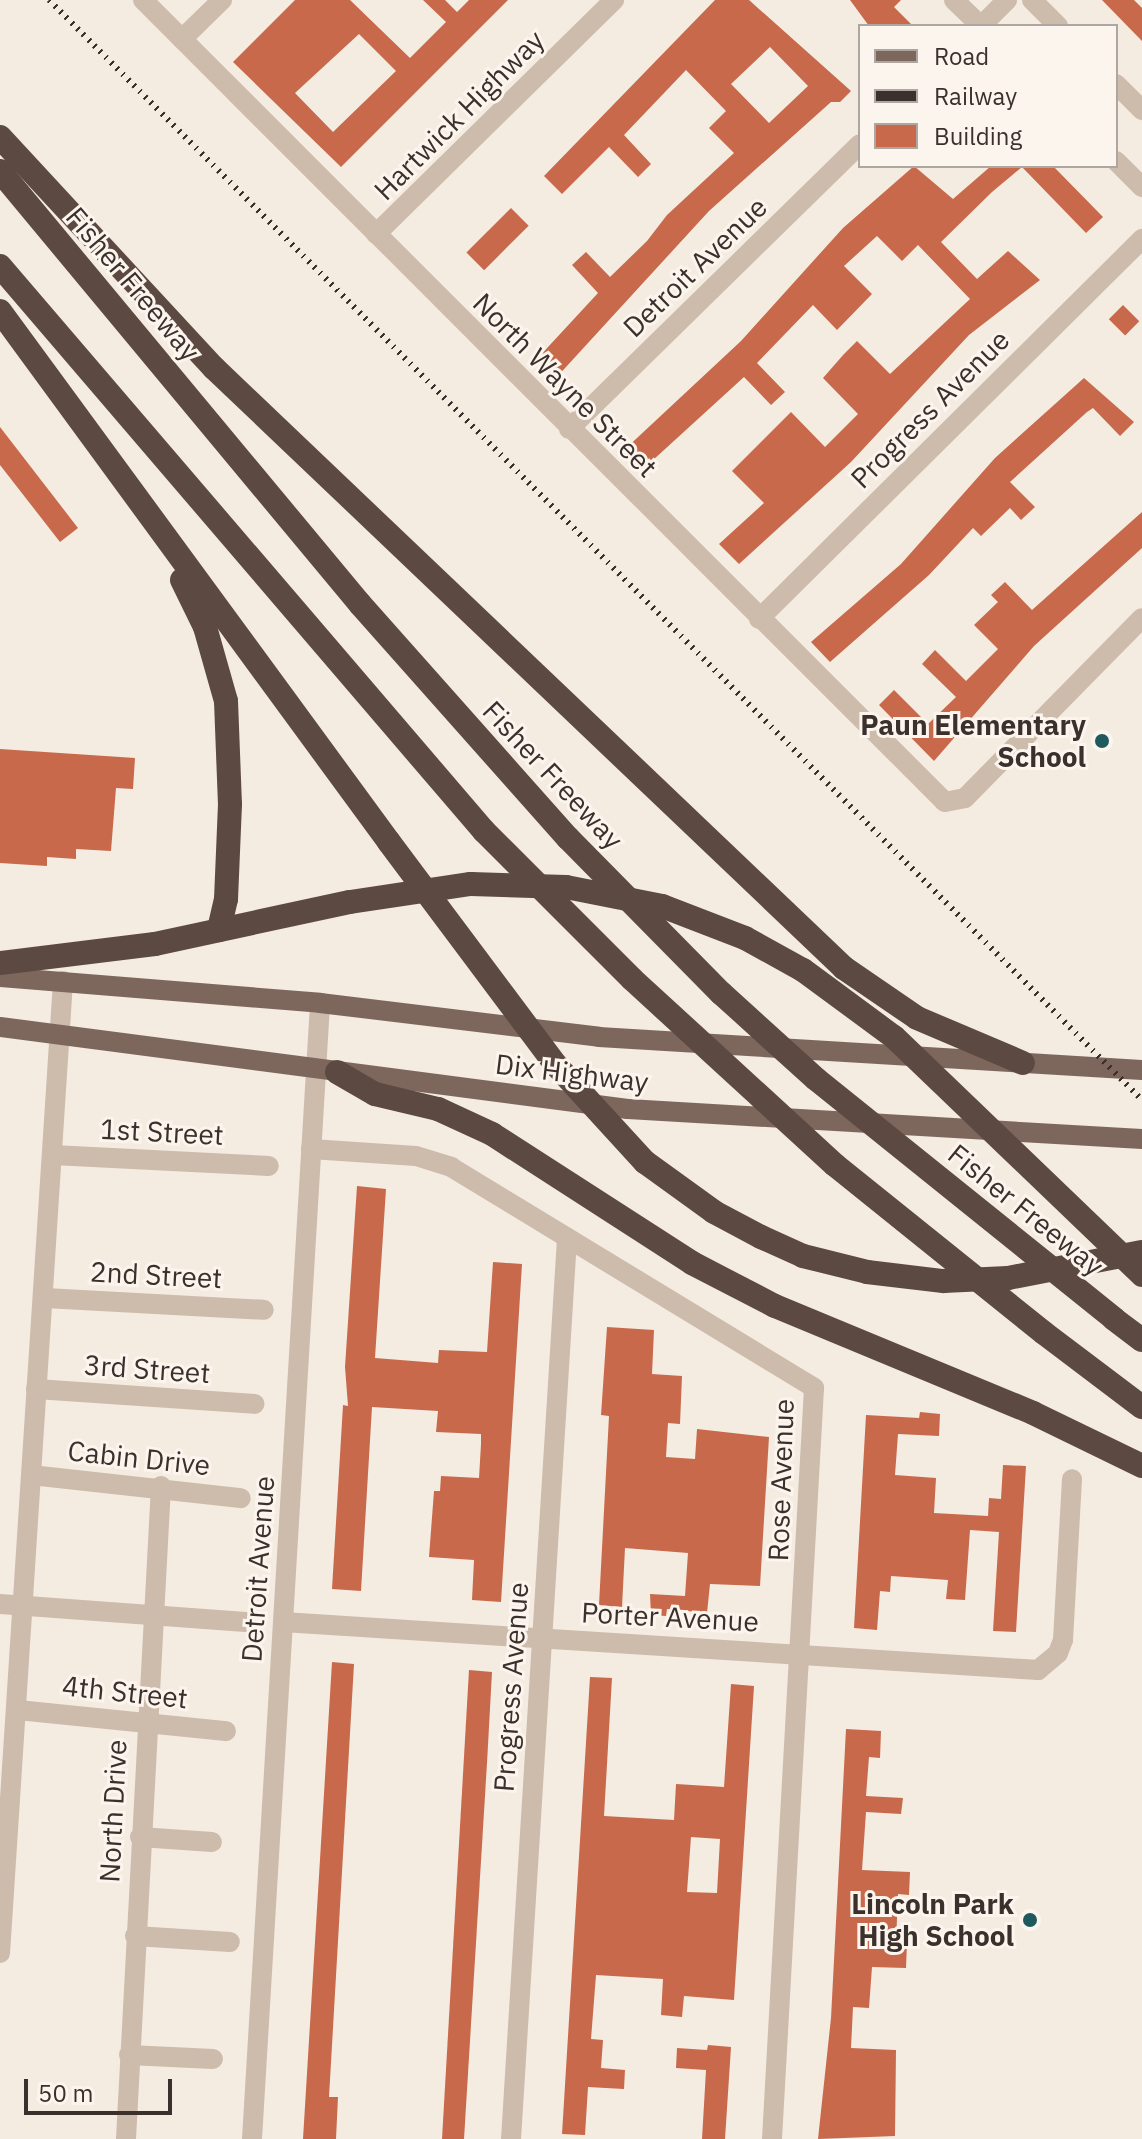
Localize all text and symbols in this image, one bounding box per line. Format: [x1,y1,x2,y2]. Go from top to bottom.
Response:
street label: Hartwick Highway [367,23,551,207]
legend [858,24,1118,168]
text: Road [934,40,989,72]
text: Railway [934,80,1017,112]
text: Building [934,120,1022,152]
street label: Detroit Avenue [616,190,774,344]
street label: Fisher Freeway [59,200,207,368]
street label: North Wayne Street [466,286,664,484]
street label: Progress Avenue [844,323,1016,495]
street label: Fisher Freeway [476,694,630,856]
place label: Paun Elementary School [860,708,1086,774]
marker: Paun Elementary School [1093,732,1111,750]
street label: Dix Highway [494,1047,650,1099]
street label: 1st Street [99,1112,225,1152]
street label: Fisher Freeway [941,1137,1111,1283]
street label: 2nd Street [89,1255,223,1295]
street label: 3rd Street [83,1348,211,1390]
street label: Rose Avenue [761,1398,801,1562]
street label: Cabin Drive [66,1434,212,1482]
street label: Detroit Avenue [235,1475,281,1663]
street label: Progress Avenue [487,1581,535,1793]
street label: Porter Avenue [580,1596,760,1638]
street label: 4th Street [61,1669,189,1715]
street label: North Drive [92,1739,134,1883]
place label: Lincoln Park High School [851,1887,1014,1953]
marker: Lincoln Park High School [1021,1911,1039,1929]
scale bar [28,2063,176,2113]
text: 50 m [38,2077,93,2109]

